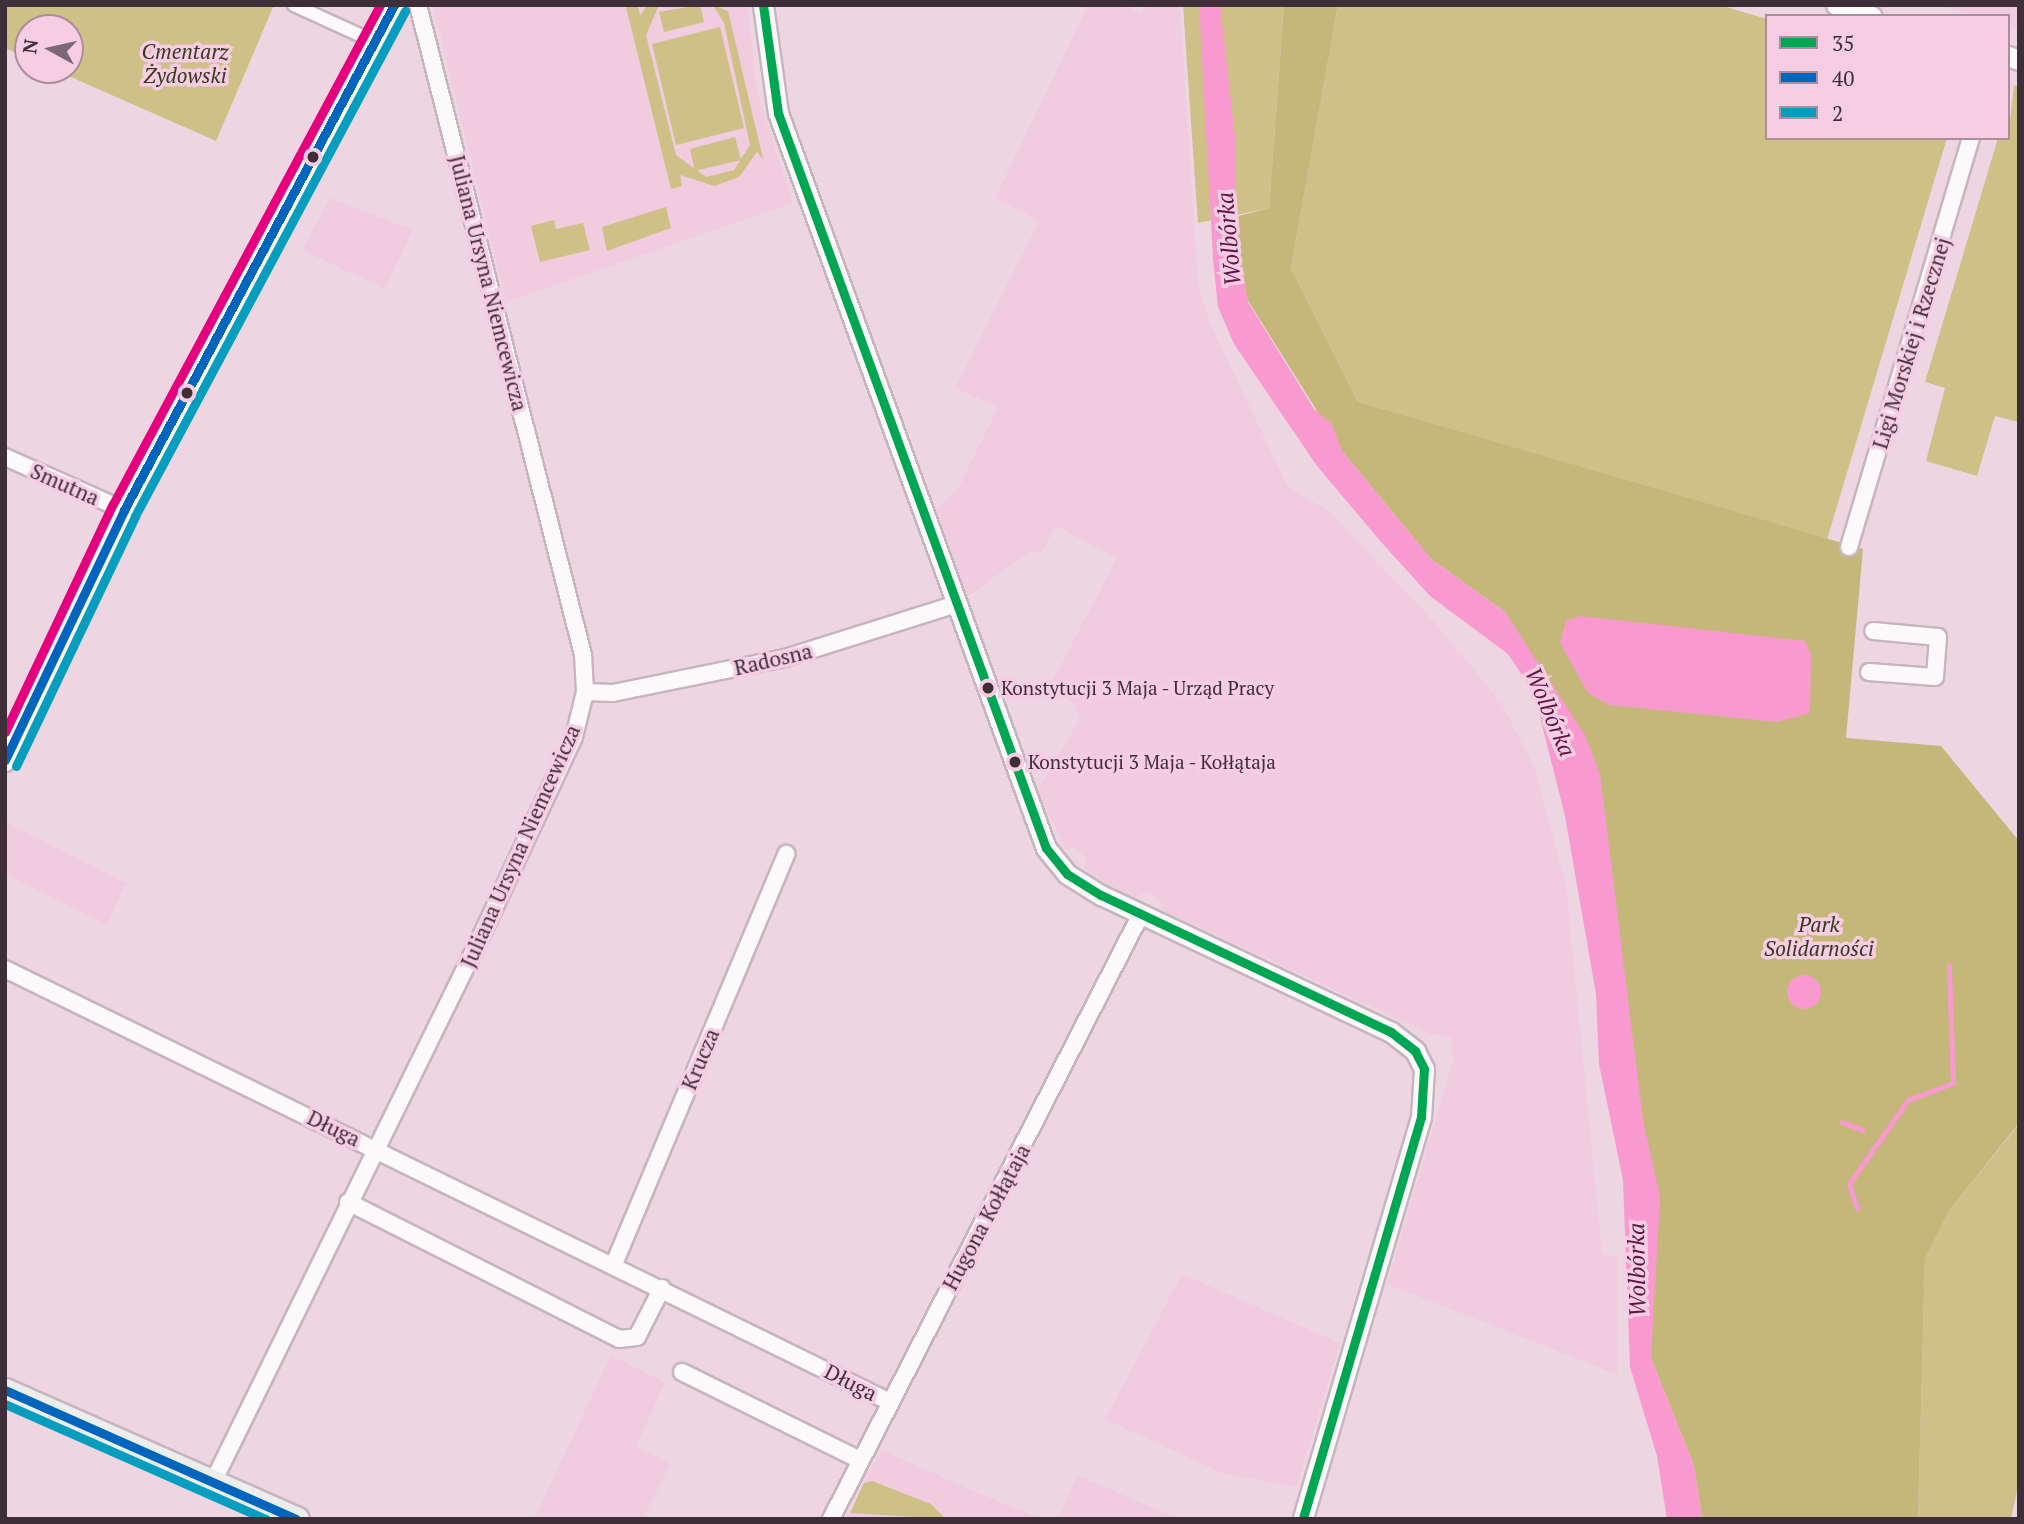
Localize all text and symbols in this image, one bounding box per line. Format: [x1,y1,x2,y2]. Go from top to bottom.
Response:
north arrow [14,14,84,84]
legend [1765,14,2010,140]
text: 35 [1832,29,1854,57]
text: N [16,37,43,55]
park label: Cmentarz Żydowski [142,38,228,88]
text: 40 [1832,64,1854,92]
text: 2 [1832,99,1843,127]
unlabelled marker [306,150,320,164]
street label: Juliana Ursyna Niemcewicza [445,152,533,414]
water label: Wolbórka [1211,191,1247,287]
street label: Ligi Morskiej i Rzecznej [1867,234,1955,452]
unlabelled marker [180,386,194,400]
street label: Smutna [27,458,103,510]
street label: Radosna [731,638,815,680]
water label: Wolbórka [1519,663,1581,761]
place label: Konstytucji 3 Maja - Urząd Pracy [1001,677,1276,699]
marker: Konstytucji 3 Maja - Urząd Pracy [981,681,995,695]
street label: Juliana Ursyna Niemcewicza [455,721,585,971]
place label: Konstytucji 3 Maja - Kołłątaja [1028,751,1277,773]
marker: Konstytucji 3 Maja - Kołłątaja [1008,755,1022,769]
park label: Park Solidarności [1764,911,1874,961]
street label: Krucza [676,1025,724,1093]
street label: Długa [304,1105,364,1151]
street label: Hugona Kołłątaja [937,1140,1035,1294]
water label: Wolbórka [1622,1223,1652,1317]
street label: Długa [821,1358,881,1406]

